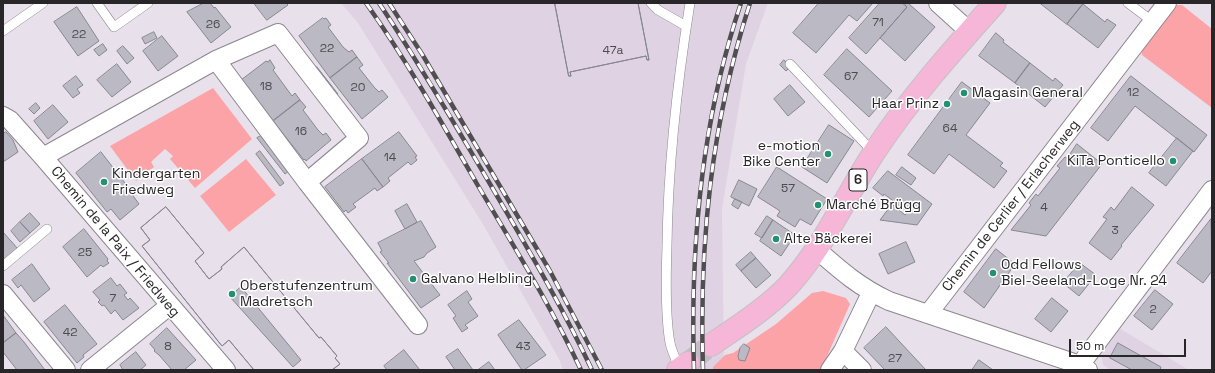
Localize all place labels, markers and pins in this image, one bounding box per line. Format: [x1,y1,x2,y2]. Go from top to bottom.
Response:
place label: Magasin General [972,85,1083,101]
marker: Magasin General [959,88,969,98]
place label: Haar Prinz [872,96,939,112]
marker: Haar Prinz [942,99,952,109]
place label: e-motion Bike Center [743,138,820,170]
marker: e-motion Bike Center [823,149,833,159]
place label: KiTa Ponticello [1067,153,1165,169]
marker: KiTa Ponticello [1168,156,1178,166]
place label: Kindergarten Friedweg [112,166,200,198]
marker: Kindergarten Friedweg [99,177,109,187]
place label: Marché Brügg [826,197,921,213]
marker: Marché Brügg [813,200,823,210]
place label: Alte Bäckerei [784,231,872,247]
marker: Alte Bäckerei [771,234,781,244]
place label: Odd Fellows Biel-Seeland-Loge Nr. 24 [1001,257,1167,290]
marker: Odd Fellows Biel-Seeland-Loge Nr. 24 [988,268,998,278]
place label: Galvano Helbling [421,271,532,287]
marker: Galvano Helbling [408,274,418,284]
place label: Oberstufenzentrum Madretsch [240,278,373,310]
marker: Oberstufenzentrum Madretsch [227,289,237,299]

